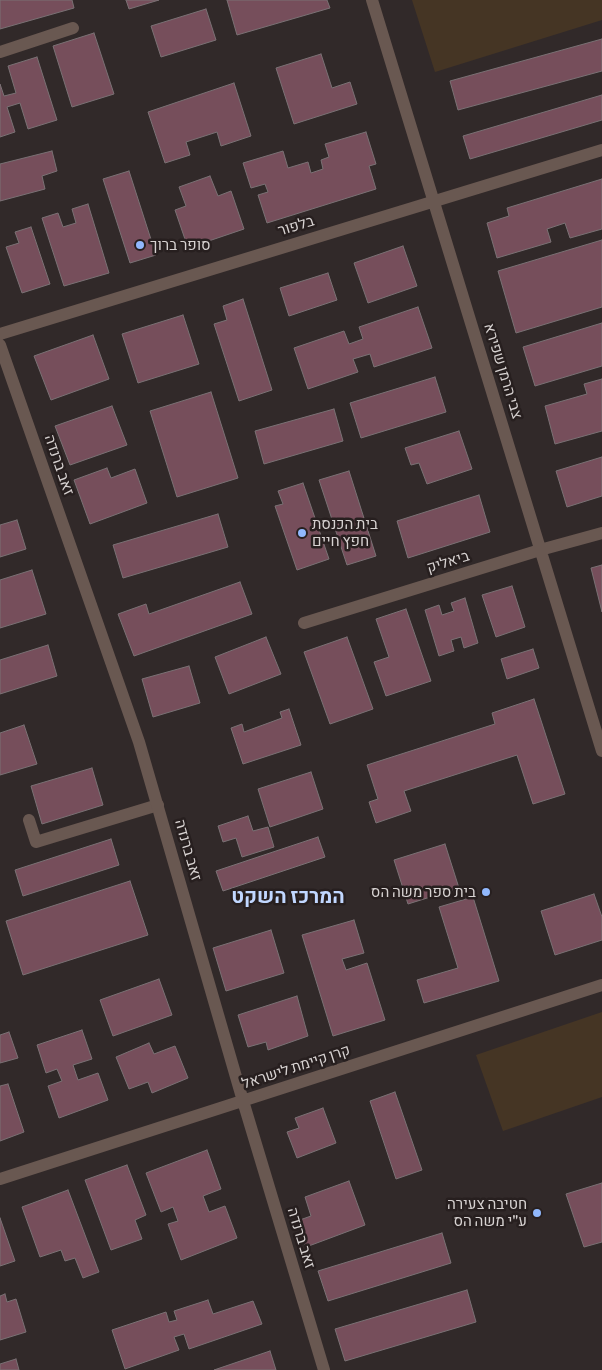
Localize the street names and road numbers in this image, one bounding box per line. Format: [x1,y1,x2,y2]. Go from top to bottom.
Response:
street label: בלפור [276,212,316,240]
street label: צבי הרמן שפירא [480,321,526,421]
street label: זאב ברנדה [40,432,78,498]
street label: ביאליק [425,547,471,577]
street label: זאב ברנדה [171,817,205,883]
street label: קרן קיימת לישראל [240,1041,352,1093]
street label: זאב ברנדה [283,1205,319,1271]

